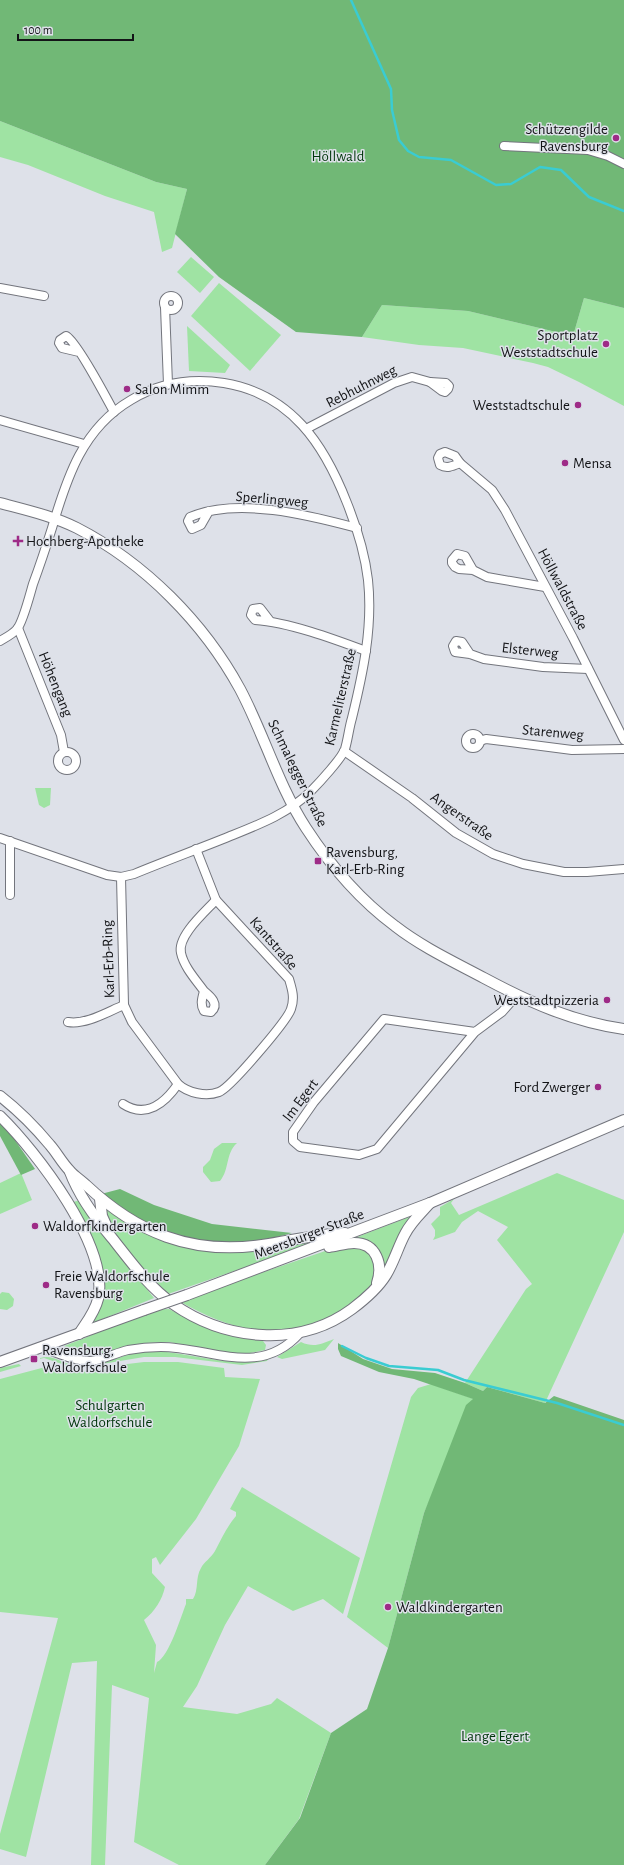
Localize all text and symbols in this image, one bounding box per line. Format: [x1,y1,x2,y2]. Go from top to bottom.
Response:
scale bar [18,16,133,42]
text: 100 m [24,24,52,36]
place label: Schützengilde Ravensburg [525,122,609,154]
marker: Schützengilde Ravensburg [611,133,621,143]
park label: Höllwald [312,149,365,164]
place label: Sportplatz Weststadtschule [501,328,598,360]
marker: Sportplatz Weststadtschule [601,339,611,349]
street label: Rebhuhnweg [324,362,400,411]
place label: Salon Mimm [135,382,209,397]
marker: Salon Mimm [122,384,132,394]
place label: Weststadtschule [473,398,570,413]
marker: Weststadtschule [573,400,583,410]
place label: Mensa [573,456,612,471]
marker: Mensa [560,458,570,468]
street label: Sperlingweg [235,489,310,510]
place label: Hochberg-Apotheke [26,534,144,549]
marker: Hochberg-Apotheke [13,536,23,546]
street label: Höllwaldstraße [535,546,590,633]
street label: Elsterweg [501,640,560,661]
street label: Karmeliterstraße [322,647,359,747]
street label: Höhengang [36,650,76,719]
street label: Schmalegger Straße [265,717,330,829]
street label: Starenweg [522,722,585,743]
street label: Angerstraße [428,789,496,843]
place label: Ravensburg, Karl-Erb-Ring [326,845,405,877]
marker: Ravensburg, Karl-Erb-Ring [313,856,323,866]
street label: Kantstraße [247,914,301,973]
street label: Karl-Erb-Ring [100,919,117,998]
place label: Weststadtpizzeria [493,993,599,1008]
marker: Weststadtpizzeria [602,995,612,1005]
street label: Im Egert [280,1076,321,1124]
place label: Ford Zwerger [513,1080,590,1095]
marker: Ford Zwerger [593,1082,603,1092]
street label: Meersburger Straße [252,1207,366,1262]
place label: Waldorfkindergarten [43,1219,167,1234]
marker: Waldorfkindergarten [30,1221,40,1231]
place label: Freie Waldorfschule Ravensburg [54,1269,170,1301]
marker: Freie Waldorfschule Ravensburg [41,1280,51,1290]
place label: Ravensburg, Waldorfschule [42,1343,127,1375]
marker: Ravensburg, Waldorfschule [29,1354,39,1364]
park label: Schulgarten Waldorfschule [68,1398,153,1430]
place label: Waldkindergarten [396,1600,503,1615]
marker: Waldkindergarten [383,1602,393,1612]
park label: Lange Egert [461,1729,529,1744]

